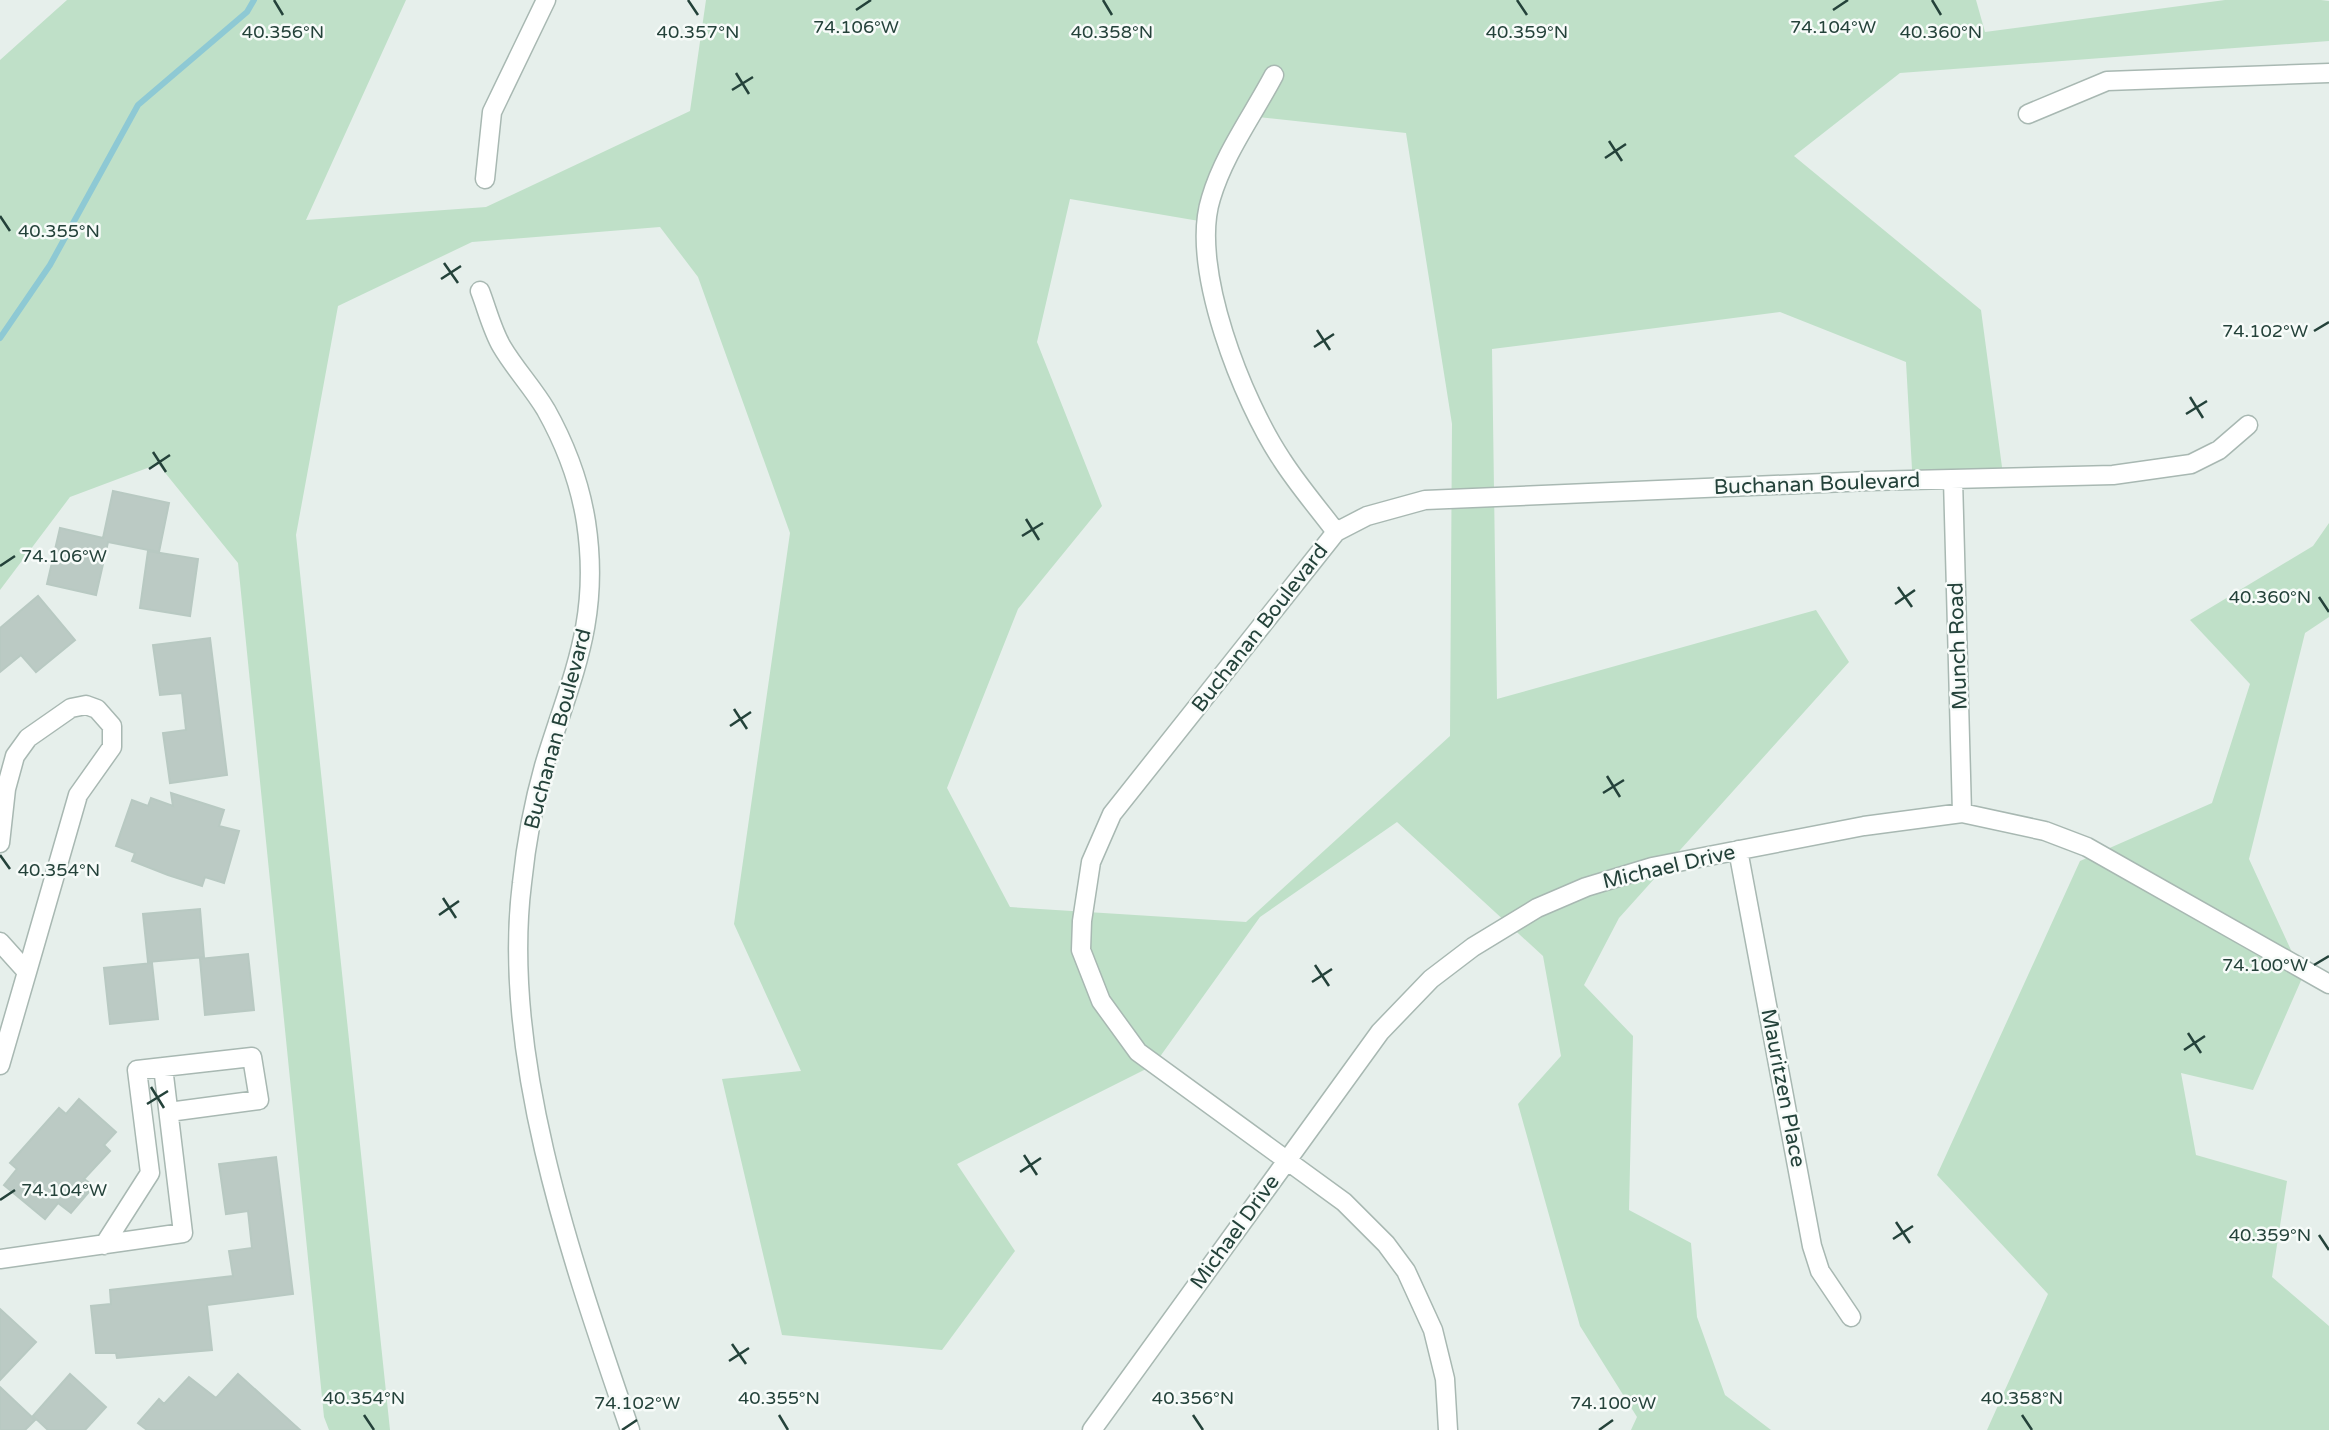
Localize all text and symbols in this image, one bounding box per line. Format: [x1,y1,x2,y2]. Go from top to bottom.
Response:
text: 74.106°W [813,16,899,38]
text: 74.104°W [1790,16,1876,38]
text: 40.356°N [242,21,324,43]
text: 40.357°N [657,21,739,43]
text: 40.358°N [1071,21,1153,43]
text: 40.359°N [1486,21,1568,43]
text: 40.360°N [1900,21,1982,43]
text: 40.355°N [18,220,100,242]
text: 74.102°W [2222,320,2308,342]
street label: Buchanan Boulevard [1713,468,1921,500]
street label: Buchanan Boulevard [1187,539,1333,717]
text: 74.106°W [21,545,107,567]
street label: Munch Road [1943,582,1973,710]
text: 40.360°N [2229,586,2311,608]
street label: Buchanan Boulevard [519,626,597,832]
street label: Michael Drive [1600,840,1738,894]
text: 40.354°N [18,859,100,881]
text: 74.100°W [2222,954,2308,976]
street label: Mauritzen Place [1755,1007,1811,1169]
street label: Michael Drive [1185,1170,1285,1294]
text: 74.104°W [21,1179,107,1201]
text: 40.359°N [2229,1224,2311,1246]
text: 40.354°N [323,1387,405,1409]
text: 40.355°N [738,1387,820,1409]
text: 40.356°N [1152,1387,1234,1409]
text: 40.358°N [1981,1387,2063,1409]
text: 74.102°W [594,1392,680,1414]
text: 74.100°W [1570,1392,1656,1414]

